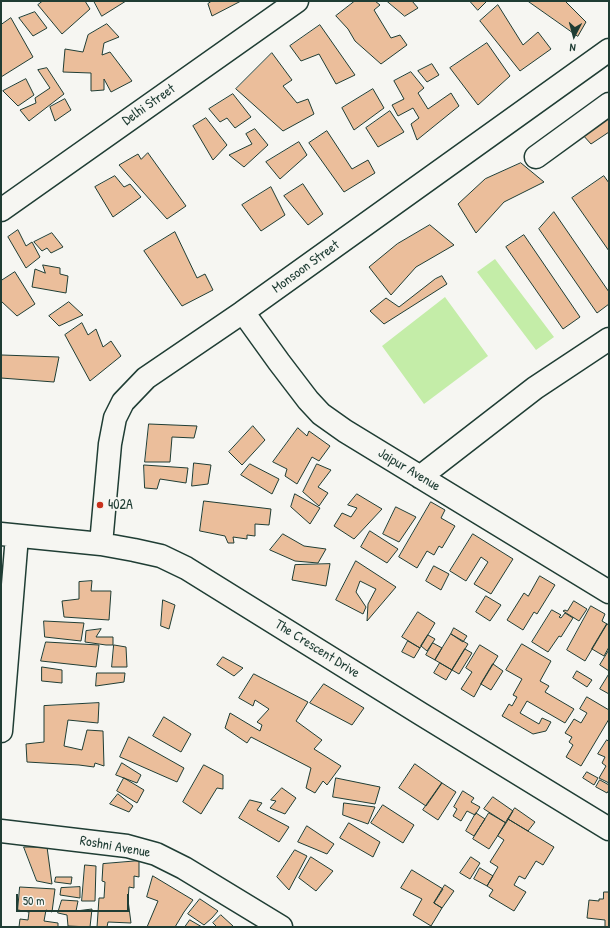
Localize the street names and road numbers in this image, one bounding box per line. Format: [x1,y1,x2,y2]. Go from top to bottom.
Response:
street label: Delhi Street [119,81,179,129]
street label: Monsoon Street [269,237,343,297]
street label: Jaipur Avenue [375,445,443,495]
street label: The Crescent Drive [271,616,363,682]
street label: Roshni Avenue [78,833,152,861]

